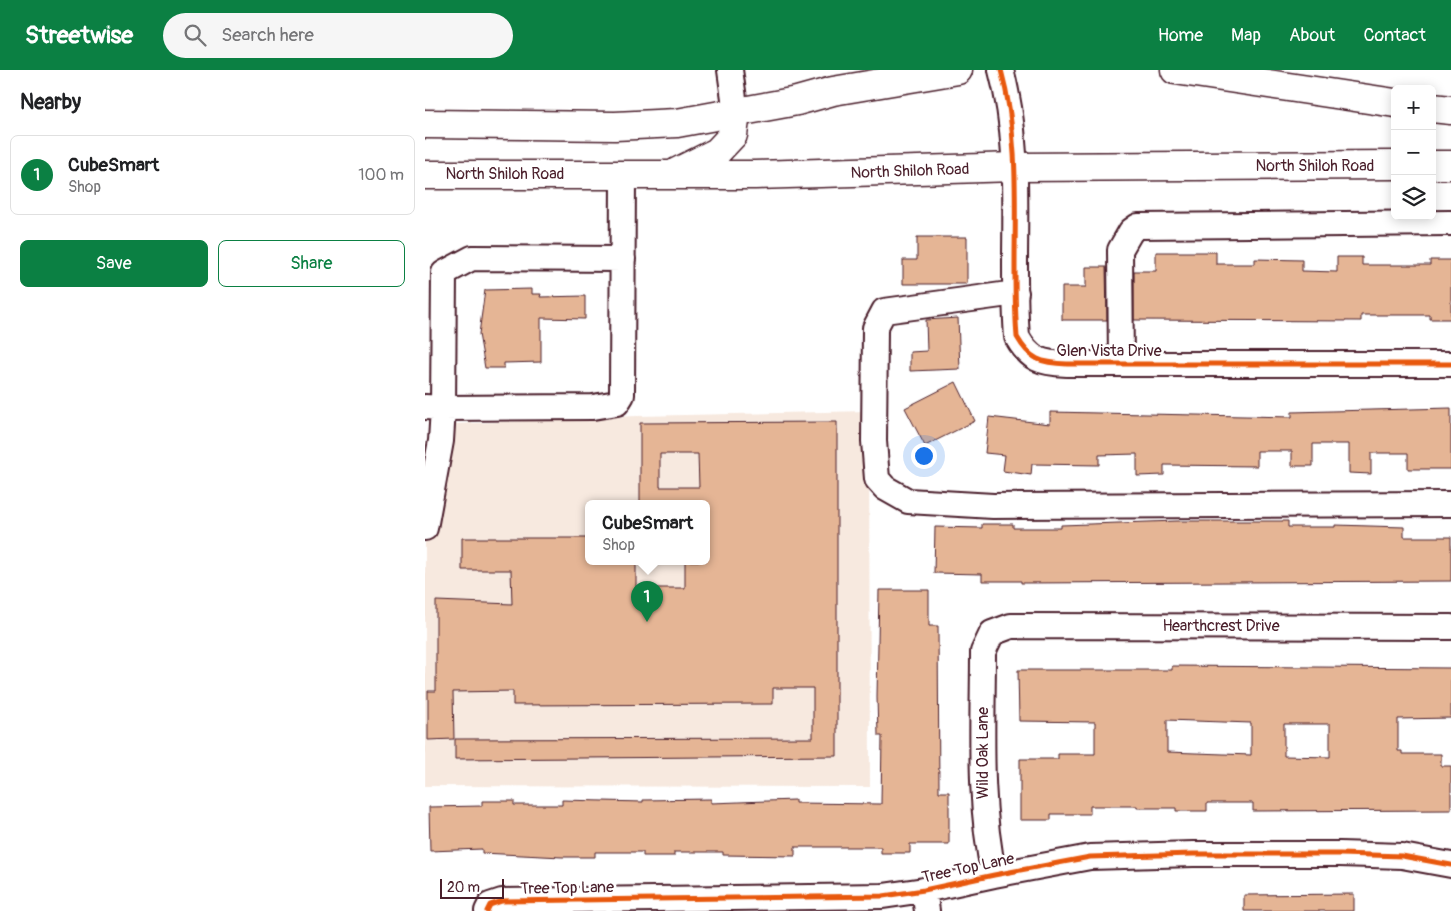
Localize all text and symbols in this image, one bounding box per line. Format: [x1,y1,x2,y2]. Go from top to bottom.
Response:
search box [163,13,513,58]
text: Streetwise [25,21,133,50]
icon: search [181,21,209,49]
text: Search here [221,23,314,47]
text: Home [1158,24,1203,47]
text: Map [1231,24,1261,47]
text: About [1289,24,1335,47]
text: Contact [1363,24,1426,47]
map controls [1391,85,1436,220]
button: + [1391,85,1436,130]
text: Nearby [20,89,81,116]
button: − [1391,130,1436,175]
text: CubeSmart [68,153,159,177]
street label: North Shiloh Road [1256,156,1374,176]
street label: North Shiloh Road [850,159,970,183]
street label: North Shiloh Road [446,164,564,184]
text: 1 [34,165,40,185]
text: 100 m [358,165,404,185]
button: layers [1391,175,1436,220]
text: Shop [68,177,101,197]
button: Save [20,240,208,287]
button: Share [218,240,405,287]
street label: Glen Vista Drive [1056,341,1162,361]
your location [911,443,937,469]
popup [585,500,710,565]
text: CubeSmart [602,511,693,535]
text: Shop [602,535,635,555]
pin: 1 [631,581,663,622]
street label: Hearthcrest Drive [1162,616,1280,636]
street label: Wild Oak Lane [973,707,993,799]
street label: Tree Top Lane [920,848,1016,888]
scale bar [440,876,504,899]
street label: Tree Top Lane [520,877,614,899]
text: 20 m [447,879,480,896]

